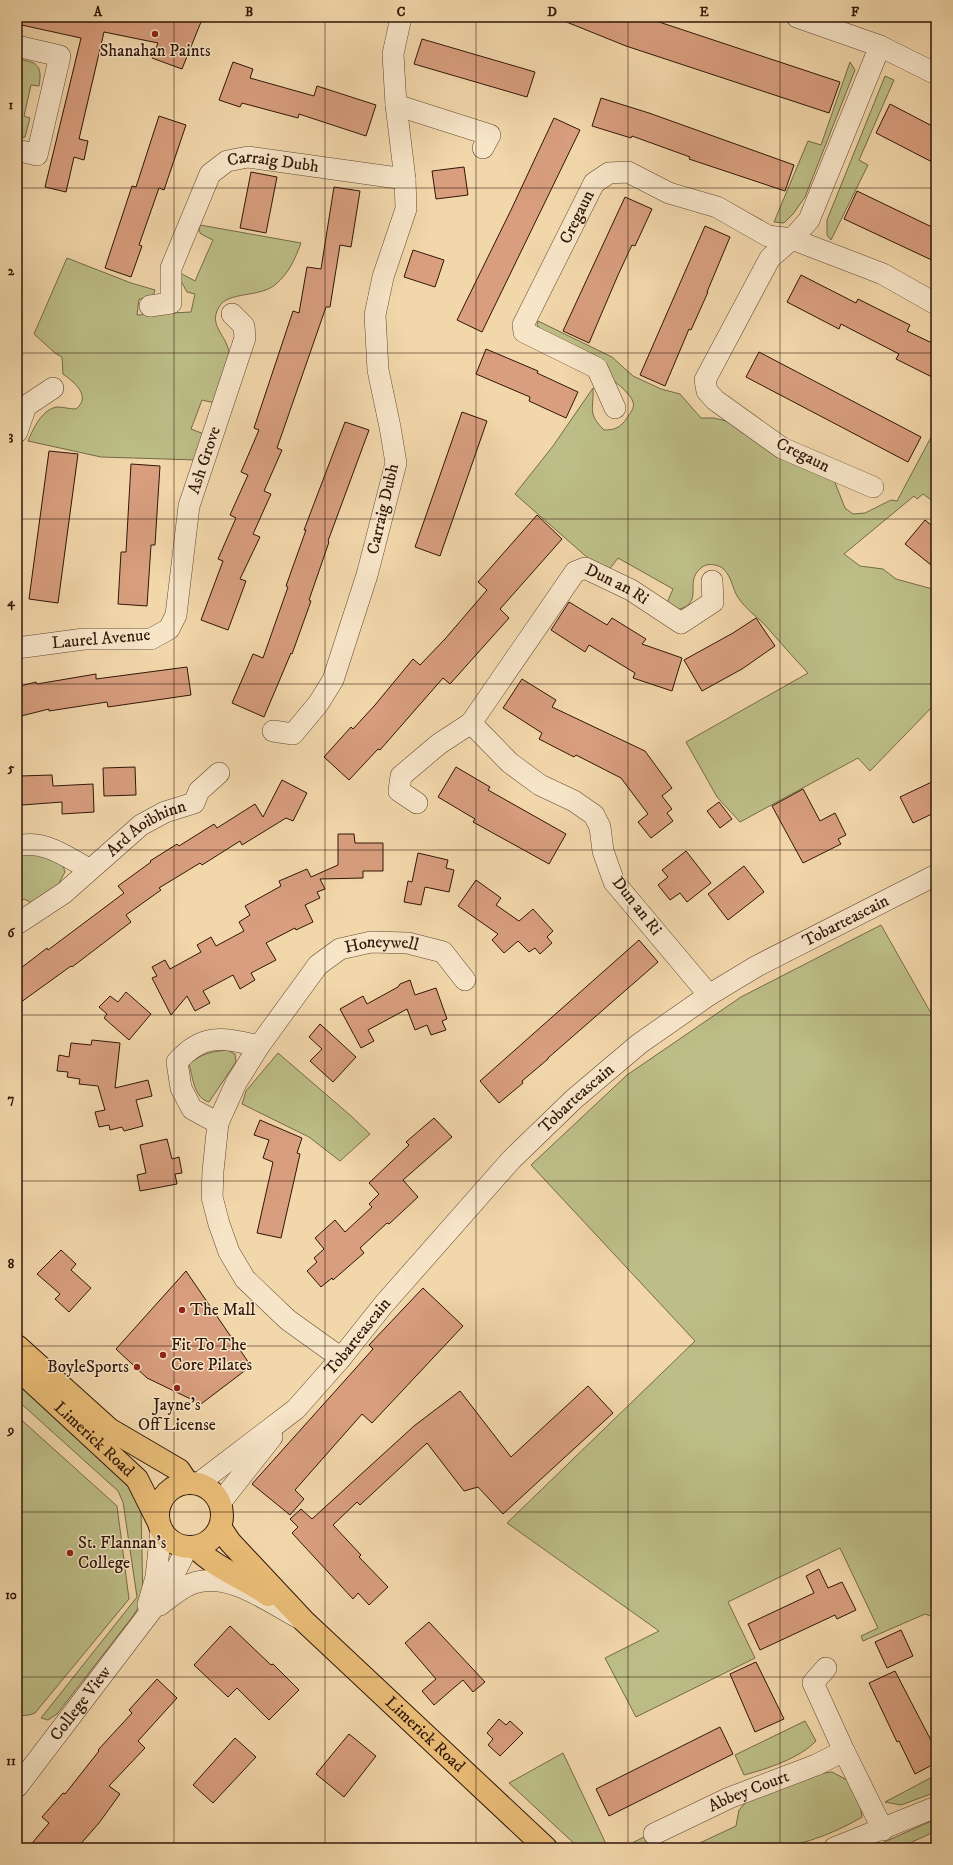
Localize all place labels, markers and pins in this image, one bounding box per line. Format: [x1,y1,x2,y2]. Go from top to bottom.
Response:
marker: Shanahan Paints [150,29,160,39]
place label: Shanahan Paints [99,40,211,62]
place label: The Mall [190,1299,255,1321]
marker: The Mall [177,1305,187,1315]
place label: Fit To The Core Pilates [171,1334,253,1376]
marker: Fit To The Core Pilates [158,1350,168,1360]
place label: BoyleSports [47,1356,129,1378]
marker: BoyleSports [132,1362,142,1372]
marker: Jayne's Off License [172,1383,182,1393]
place label: Jayne's Off License [138,1394,216,1436]
place label: St. Flannan's College [78,1532,167,1574]
marker: St. Flannan's College [65,1548,75,1558]

